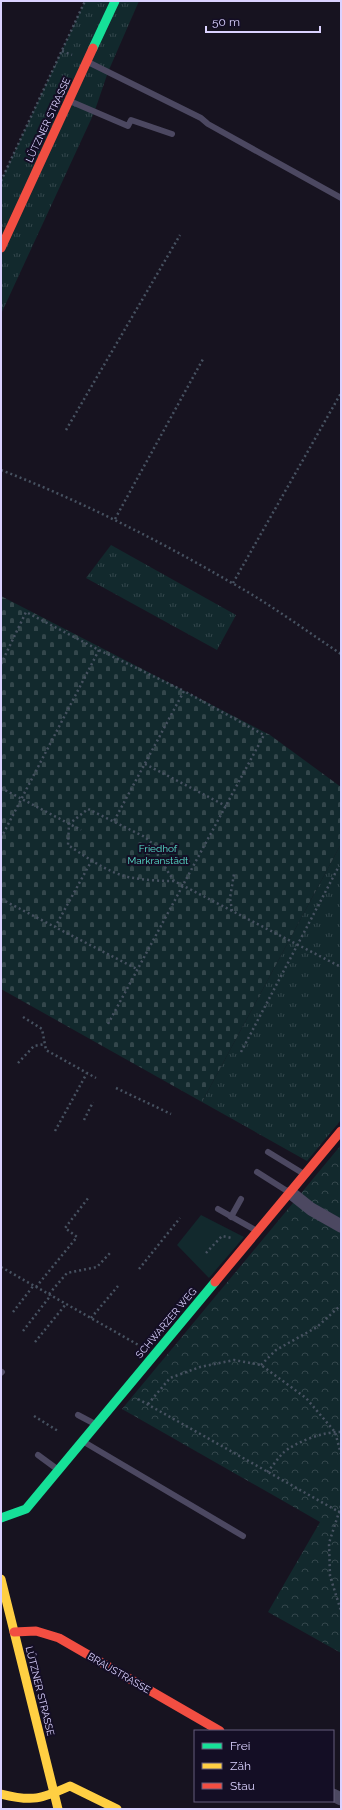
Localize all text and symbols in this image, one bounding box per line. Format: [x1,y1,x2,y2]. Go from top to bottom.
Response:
scale bar [206,8,320,34]
text: 50 m [212,15,240,29]
street label: LÜTZNER STRASSE [24,76,72,164]
park label: Friedhof Markranstädt [128,843,189,866]
street label: SCHWARZER WEG [133,1286,199,1360]
street label: LÜTZNER STRASSE [24,1645,56,1737]
street label: BRAUSTRASSE [86,1651,152,1695]
legend [194,1730,334,1802]
text: Frei [230,1739,250,1753]
text: Zäh [230,1759,251,1773]
text: Stau [230,1779,255,1793]

